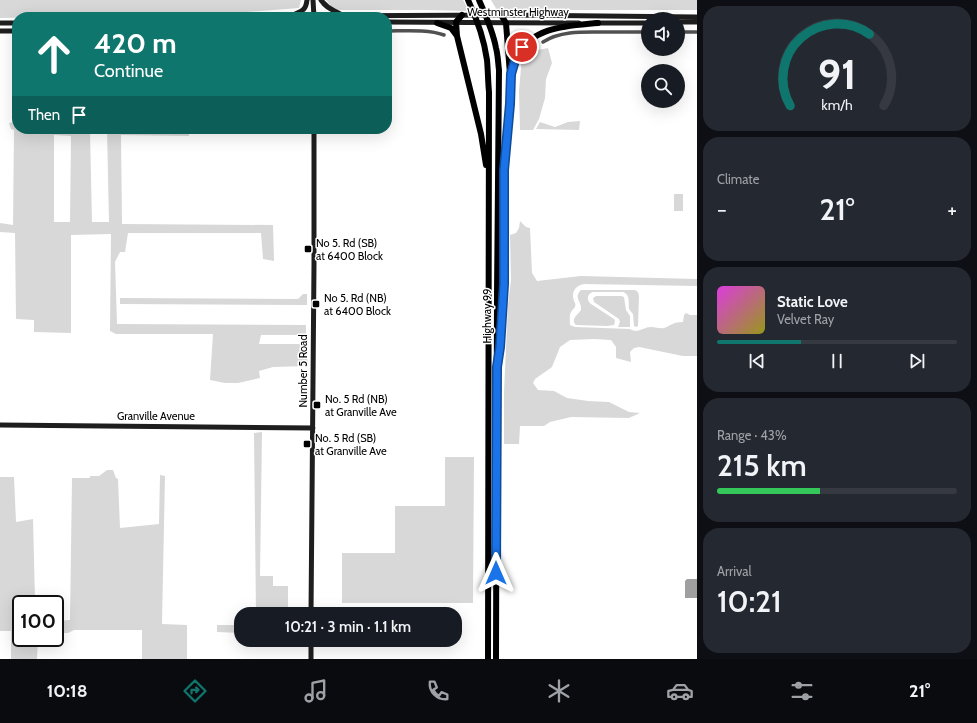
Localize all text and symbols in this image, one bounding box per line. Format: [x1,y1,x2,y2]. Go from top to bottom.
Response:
street label: Westminster Highway [467,5,569,19]
map controls [641,12,685,108]
button: sound [641,12,685,56]
text: 420 m [94,26,177,60]
icon: ahead [28,28,80,80]
pin [505,30,539,64]
icon: arrive [511,36,533,58]
text: 91 [818,49,856,99]
text: Continue [94,60,163,82]
button: search [641,64,685,108]
text: km/h [821,96,853,114]
icon: arrive [68,104,90,126]
text: Then [28,106,60,124]
text: Climate [717,171,759,187]
text: 21° [819,191,855,228]
text: − [717,196,727,223]
text: + [947,196,957,223]
place label: No 5. Rd (SB) at 6400 Block [316,236,383,263]
marker: No 5. Rd (SB) at 6400 Block [303,244,313,254]
street label: Highway 99 [480,289,494,343]
place label: No 5. Rd (NB) at 6400 Block [324,291,391,318]
text: Static Love [777,293,848,311]
marker: No 5. Rd (NB) at 6400 Block [311,299,321,309]
text: Velvet Ray [777,311,834,327]
street label: Number 5 Road [296,334,310,408]
icon: previous [746,350,768,372]
icon: pause [826,350,848,372]
icon: next [906,350,928,372]
place label: No. 5 Rd (NB) at Granville Ave [325,392,397,419]
marker: No. 5 Rd (NB) at Granville Ave [312,400,322,410]
street label: Granville Avenue [117,409,195,423]
text: Range · 43% [717,427,787,443]
place label: No. 5 Rd (SB) at Granville Ave [315,431,387,458]
marker: No. 5 Rd (SB) at Granville Ave [302,439,312,449]
text: 215 km [717,447,807,484]
position arrow [475,552,517,594]
text: Arrival [717,563,752,579]
text: 10:21 [717,583,782,620]
speed limit sign: 100 [12,595,64,647]
text: 10:21 · 3 min · 1.1 km [285,618,411,636]
icon: directions [181,677,209,705]
icon: music [302,677,330,705]
icon: phone [424,677,452,705]
icon: climate [545,677,573,705]
icon: car [666,677,694,705]
icon: filters [788,677,816,705]
text: 10:18 [47,680,88,702]
text: 21° [909,680,930,702]

